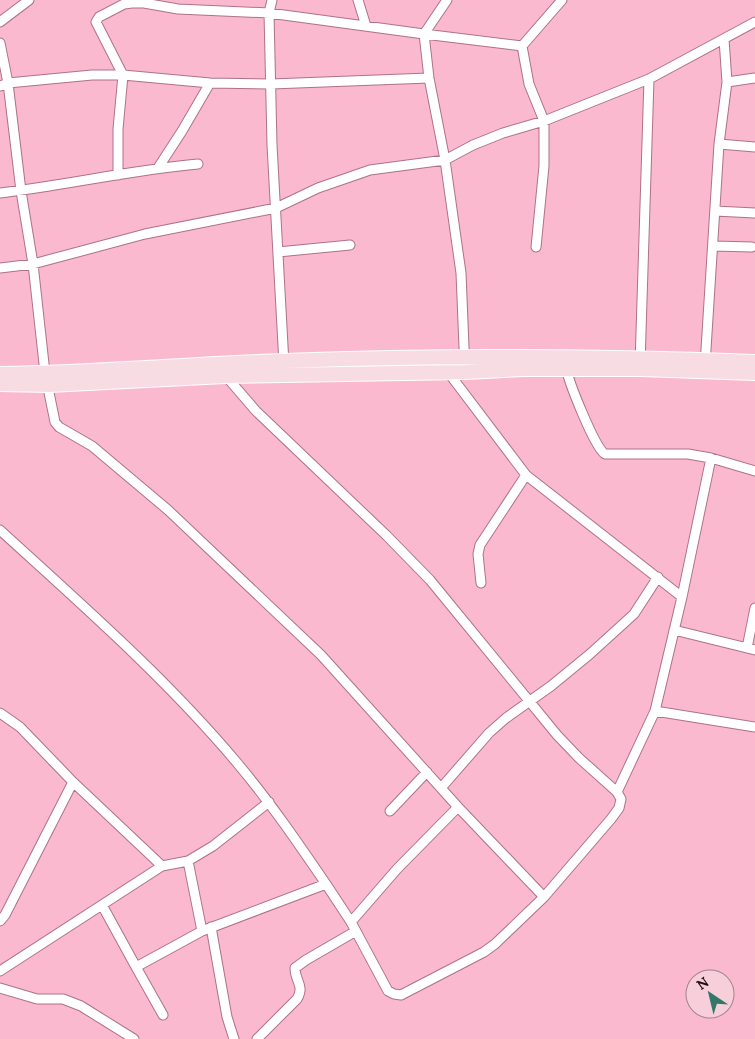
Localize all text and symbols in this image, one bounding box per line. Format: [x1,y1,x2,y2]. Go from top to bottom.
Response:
north arrow [685,969,735,1019]
text: N [693,973,712,994]

